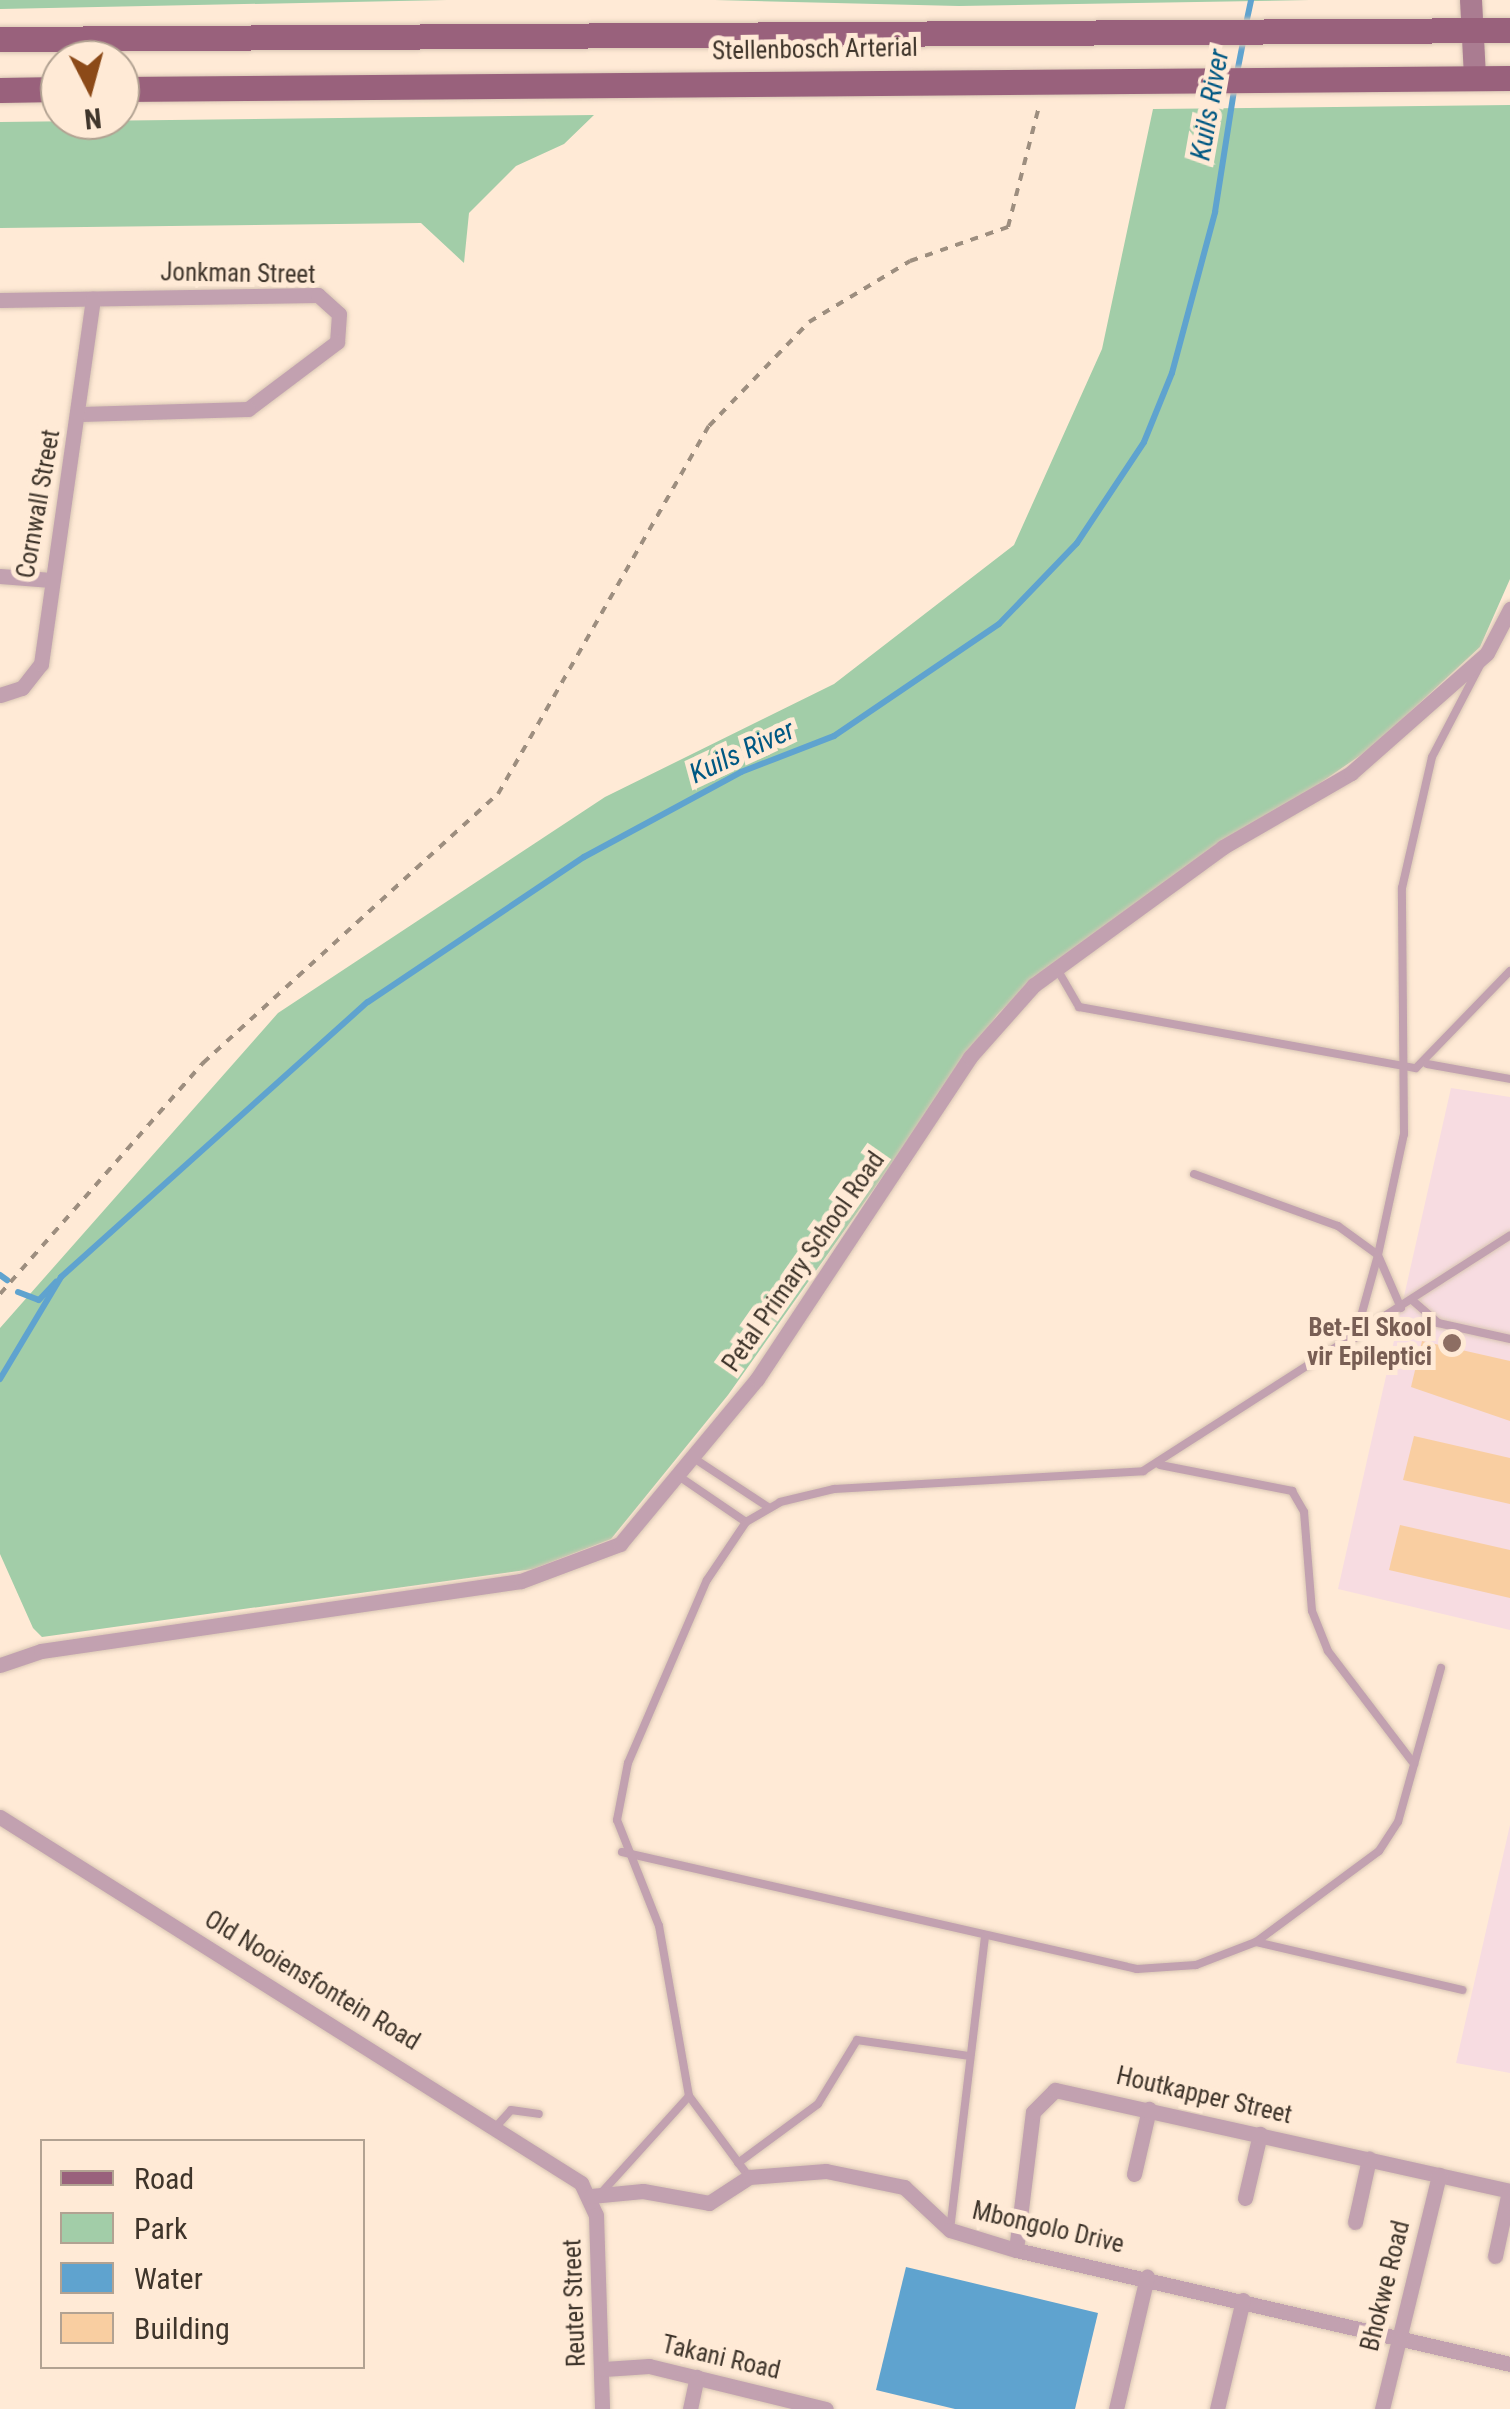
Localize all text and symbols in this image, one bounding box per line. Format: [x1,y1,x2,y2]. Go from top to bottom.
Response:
street label: Stellenbosch Arterial [712,33,918,67]
north arrow [40,40,140,140]
water label: Kuils River [1184,47,1236,163]
text: N [83,101,103,136]
street label: Jonkman Street [160,258,316,290]
street label: Cornwall Street [11,427,67,581]
water label: Kuils River [684,713,800,791]
street label: Petal Primary School Road [717,1146,891,1378]
place label: Bet-El Skool vir Epileptici [1307,1314,1432,1373]
marker: Bet-El Skool vir Epileptici [1441,1332,1463,1354]
street label: Old Nooiensfontein Road [199,1905,425,2057]
street label: Houtkapper Street [1113,2061,1295,2131]
legend [40,2139,365,2369]
text: Road [134,2161,194,2196]
street label: Mbongolo Drive [969,2196,1127,2260]
text: Park [134,2211,188,2246]
street label: Bhokwe Road [1355,2218,1417,2354]
street label: Reuter Street [558,2238,592,2368]
text: Water [134,2261,203,2296]
text: Building [134,2311,230,2346]
street label: Takani Road [659,2330,783,2386]

